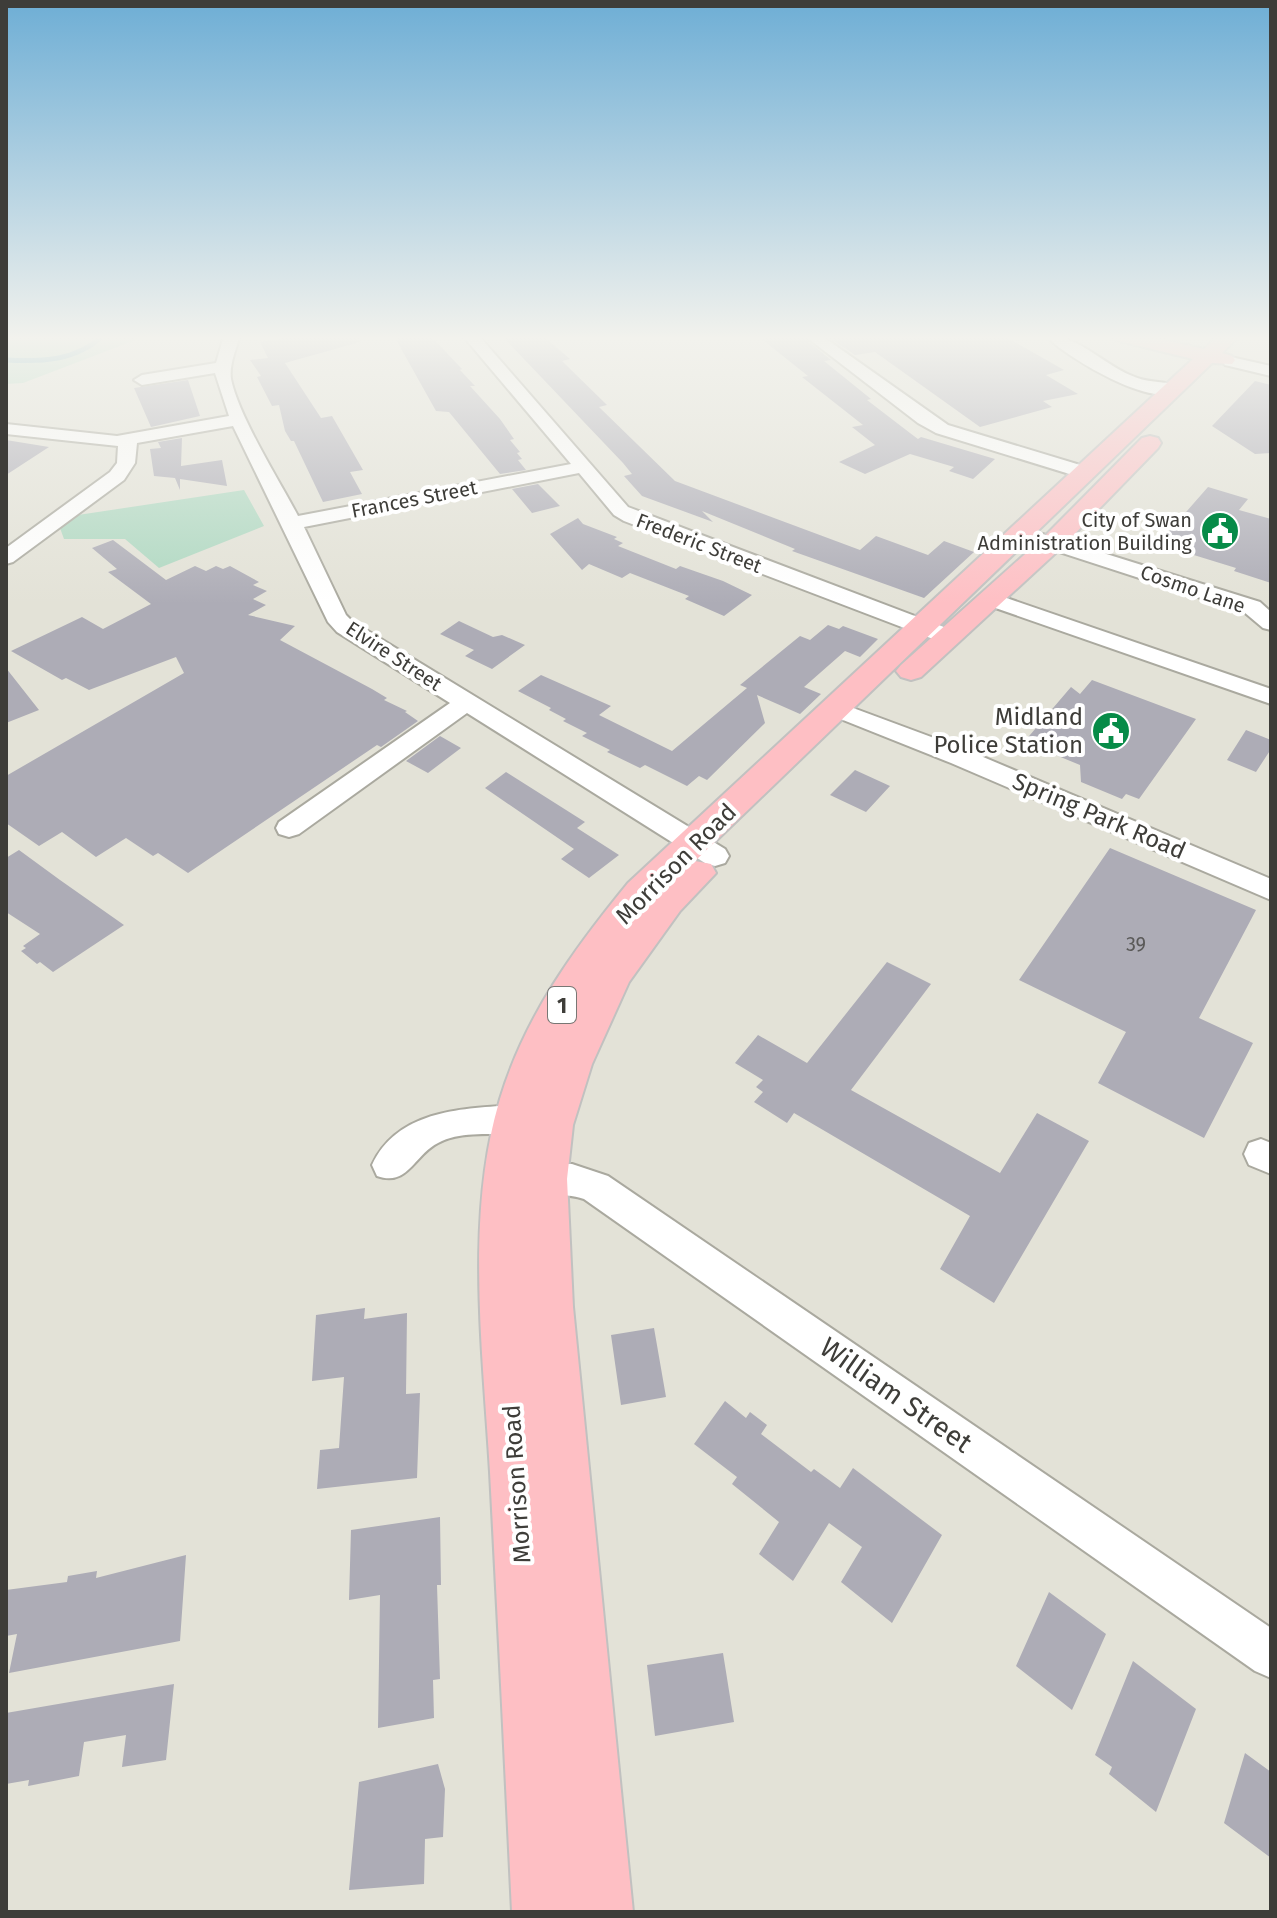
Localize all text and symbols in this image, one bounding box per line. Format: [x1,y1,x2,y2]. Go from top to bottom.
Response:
street label: Frances Street [349,475,480,523]
street label: Frederic Street [633,508,766,578]
place label: City of Swan Administration Building [978,508,1193,555]
public building icon: City of Swan Administration Building [1199,510,1241,552]
street label: Cosmo Lane [1137,560,1249,618]
street label: Elvire Street [342,616,447,696]
place label: Midland Police Station [933,703,1083,759]
public building icon: Midland Police Station [1090,710,1132,752]
street label: Spring Park Road [1008,767,1190,865]
street label: Morrison Road [610,798,742,930]
house number: 39 [1126,932,1146,956]
road number: 1 [548,987,576,1023]
street label: William Street [814,1330,979,1460]
street label: Morrison Road [497,1404,537,1564]

